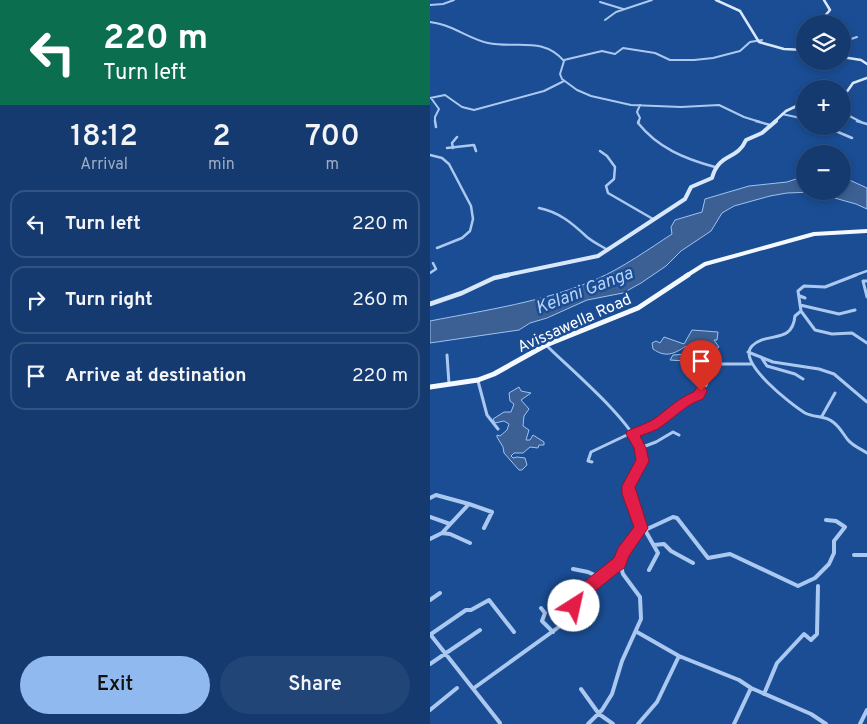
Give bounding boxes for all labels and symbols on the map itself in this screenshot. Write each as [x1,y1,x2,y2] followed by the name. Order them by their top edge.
[533,262,637,321] water label: Kelani Ganga
[515,290,635,358] street label: Avissawella Road
[680,340,722,391] pin
[547,579,599,631] position arrow

